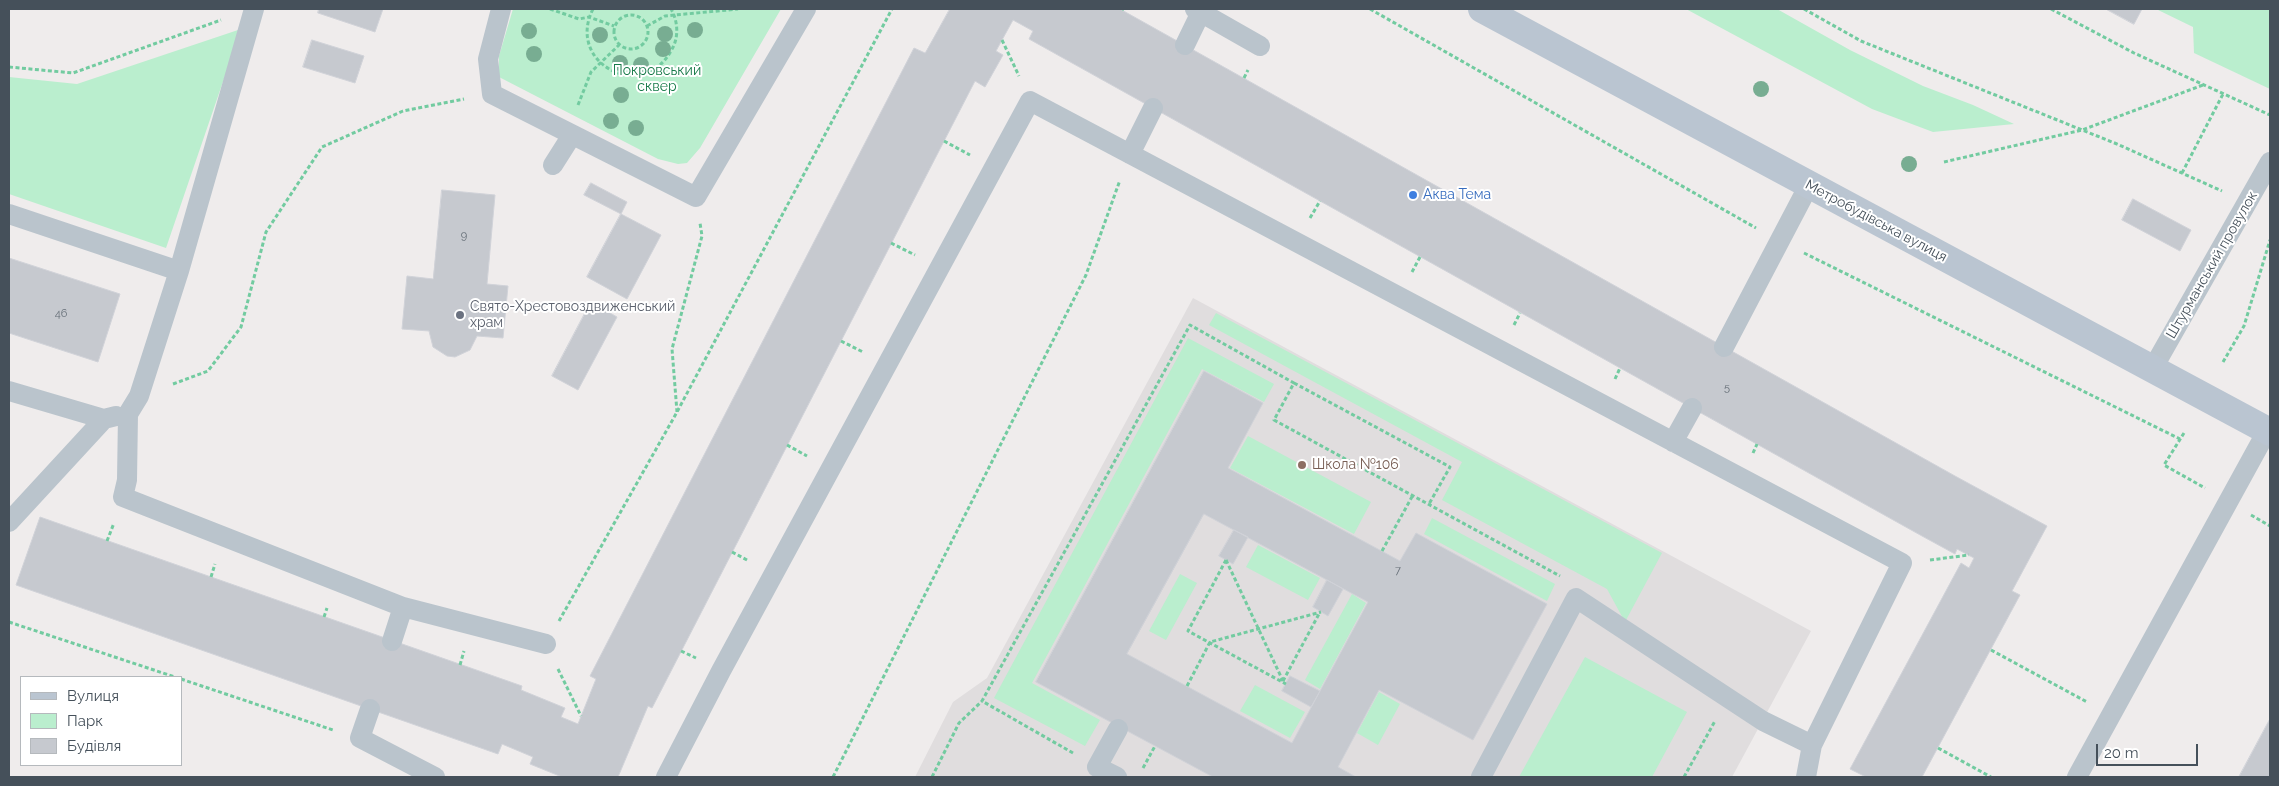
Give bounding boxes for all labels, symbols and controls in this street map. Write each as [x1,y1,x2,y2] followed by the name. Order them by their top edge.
[613,63,701,95] park label: Покровський сквер
[1802,176,1950,266] street label: Метробудівська вулиця
[1423,187,1491,203] place label: Аква Тема
[2163,188,2261,342] street label: Штурманський провулок
[1407,189,1419,201] marker: Аква Тема
[461,229,467,243] house number: 9
[470,299,675,332] place label: Свято-Хрестовоздвиженський храм
[55,307,67,321] house number: 46
[454,309,466,321] marker: Свято-Хрестовоздвиженський храм
[1724,381,1730,395] house number: 5
[1312,457,1399,473] place label: Школа №106
[1296,459,1308,471] marker: Школа №106
[1395,564,1401,578] house number: 7
[20,676,182,766] legend
[67,687,119,705] text: Вулиця
[67,712,103,730] text: Парк
[2099,734,2202,766] scale bar
[67,737,121,755] text: Будівля
[2104,744,2139,762] text: 20 m

